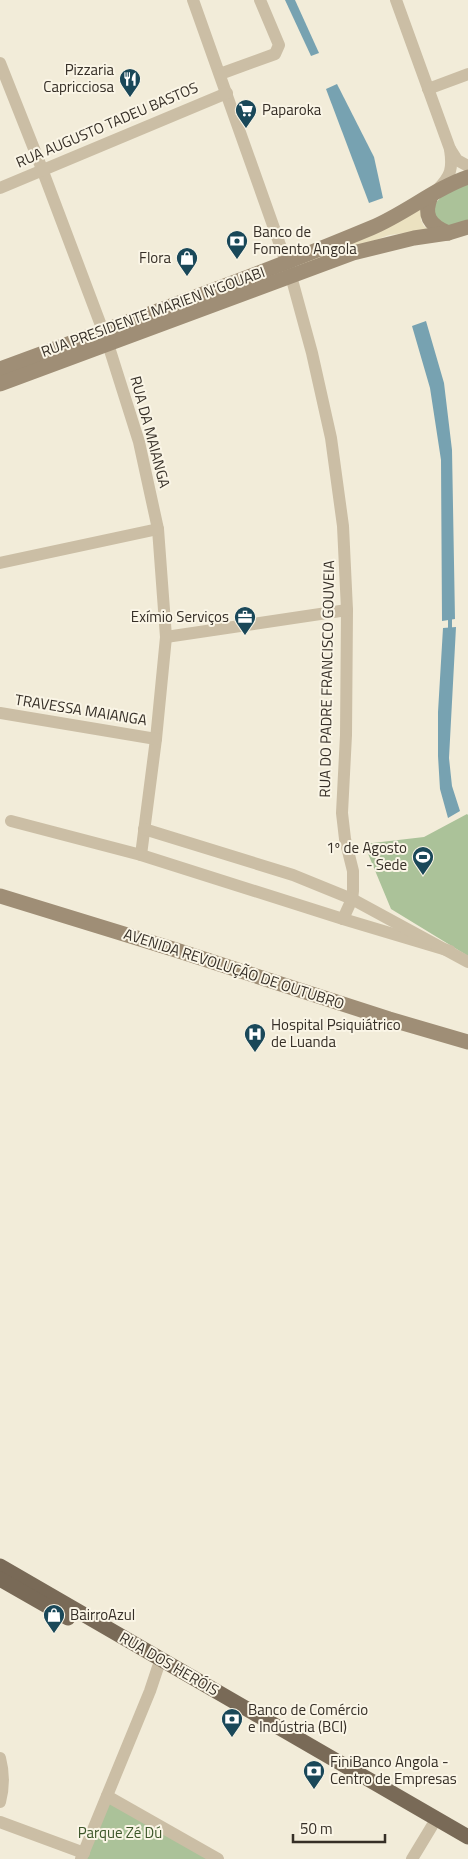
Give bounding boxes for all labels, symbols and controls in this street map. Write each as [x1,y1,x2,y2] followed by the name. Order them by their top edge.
[43,58,114,98] place label: Pizzaria Capricciosa
[118,67,142,98] restaurant icon: Pizzaria Capricciosa
[12,76,202,173] street label: RUA AUGUSTO TADEU BASTOS
[234,98,258,129] supermarket icon: Paparoka
[262,98,322,121] place label: Paparoka
[253,220,357,260] place label: Banco de Fomento Angola
[225,229,249,260] bank icon: Banco de Fomento Angola
[139,246,171,269] place label: Flora
[175,246,199,277] shop icon: Flora
[38,260,268,363] street label: RUA PRESIDENTE MARIEN N'GOUABI
[124,373,177,491] street label: RUA DA MAIANGA
[313,560,340,798] street label: RUA DO PADRE FRANCISCO GOUVEIA
[131,605,229,628] place label: Exímio Serviços
[233,605,257,636] office icon: Exímio Serviços
[13,688,149,731] street label: TRAVESSA MAIANGA
[326,836,407,876] place label: 1º de Agosto - Sede
[411,845,435,876] sports icon: 1º de Agosto - Sede
[121,922,347,1015] street label: AVENIDA REVOLUÇÃO DE OUTUBRO
[271,1013,401,1053] place label: Hospital Psiquiátrico de Luanda
[243,1022,267,1053] hospital icon: Hospital Psiquiátrico de Luanda
[42,1603,66,1634] shop icon: BairroAzul
[70,1603,135,1626] place label: BairroAzul
[115,1626,223,1701] street label: RUA DOS HERÓIS
[248,1698,368,1738] place label: Banco de Comércio e Indústria (BCI)
[220,1707,244,1738] bank icon: Banco de Comércio e Indústria (BCI)
[330,1750,457,1790] place label: FiniBanco Angola - Centro de Empresas
[302,1759,326,1790] bank icon: FiniBanco Angola - Centro de Empresas
[293,1812,386,1844] scale bar
[300,1817,333,1840] text: 50 m
[78,1821,162,1844] park label: Parque Zé Dú

